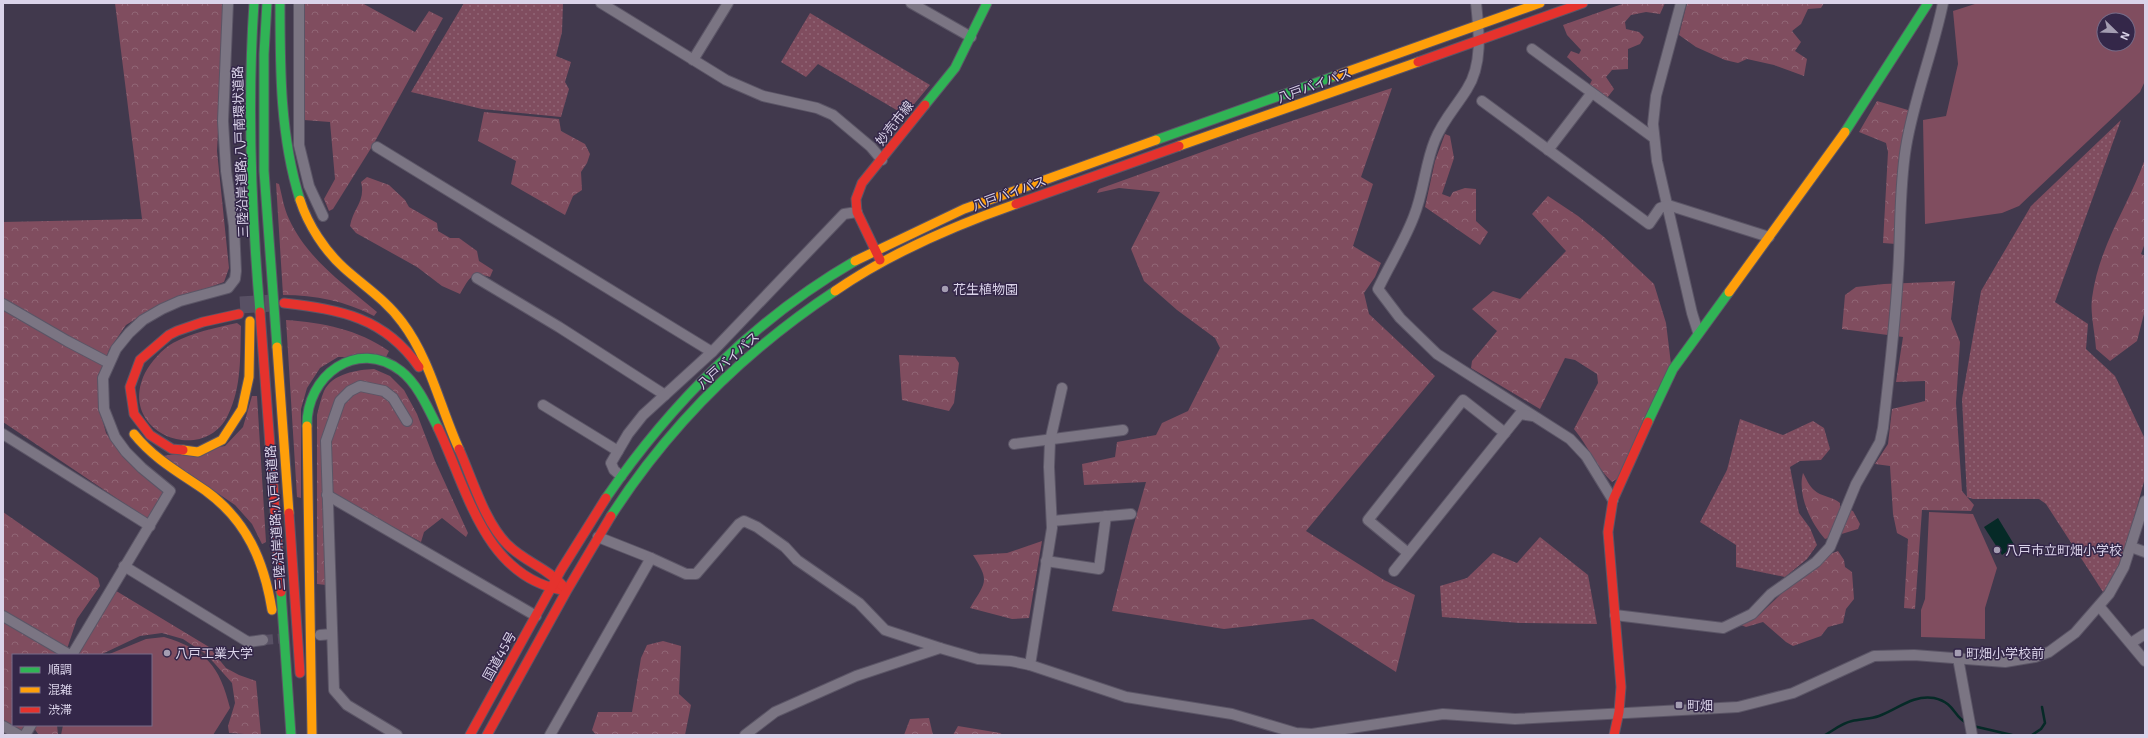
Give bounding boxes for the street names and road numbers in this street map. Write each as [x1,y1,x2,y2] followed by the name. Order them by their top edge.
[1275,64,1353,106] street label: 八戸バイパス
[229,66,251,238] street label: 三陸沿岸道路;八戸南環状道路
[872,98,916,148] street label: 妙売市線
[970,172,1048,214] street label: 八戸バイパス
[694,328,762,392] street label: 八戸バイパス
[262,445,288,591] street label: 三陸沿岸道路;八戸南道路
[479,629,519,683] street label: 国道45号

